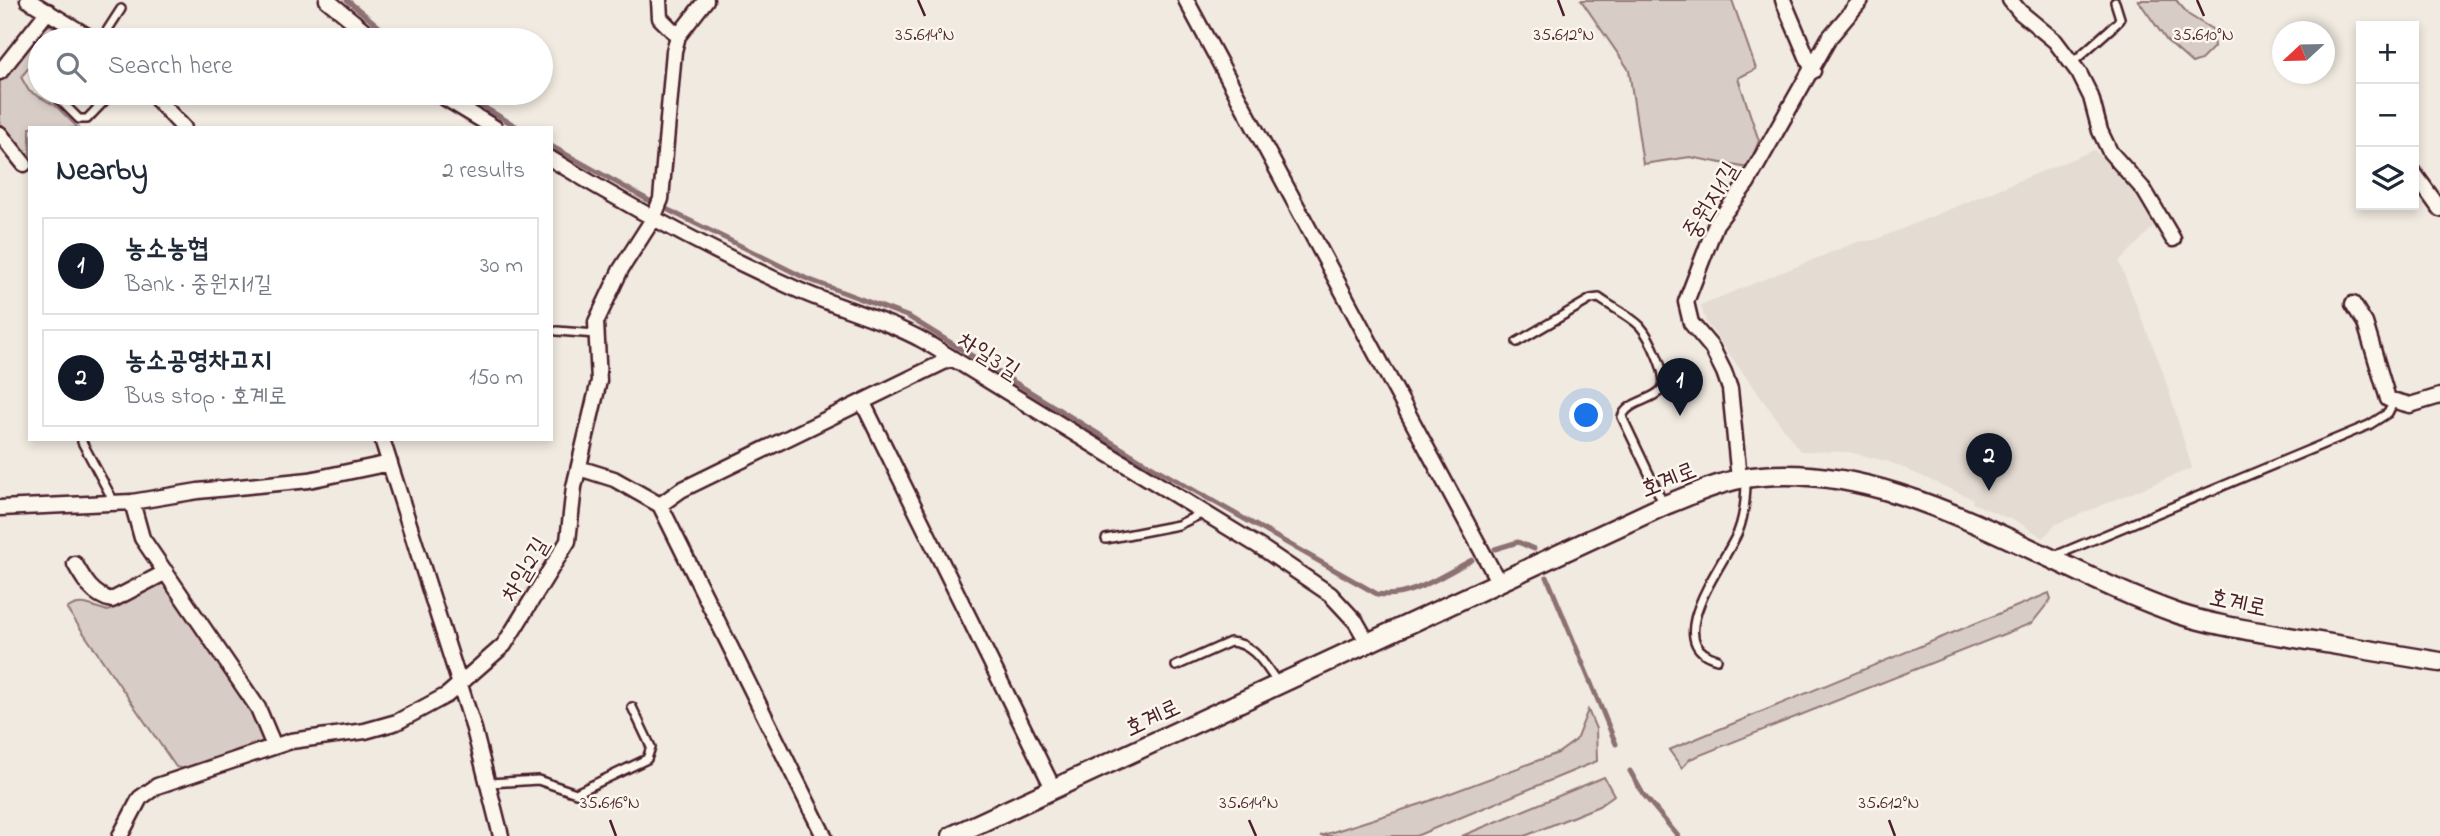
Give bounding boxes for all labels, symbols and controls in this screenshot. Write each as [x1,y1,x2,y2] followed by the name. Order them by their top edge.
[2272,21,2335,84] north arrow
[2356,21,2419,210] map controls
[2356,21,2419,84] button: +
[895,23,955,49] text: 35.614°N
[1534,23,1594,49] text: 35.612°N
[2174,23,2234,49] text: 35.610°N
[28,28,553,105] search box
[52,48,90,86] icon: search
[108,48,233,86] text: Search here
[2356,84,2419,147] button: −
[2356,147,2419,210] button: layers
[56,150,148,194] text: Nearby
[442,155,525,188] text: 2 results
[1675,156,1749,247] street label: 중원지1길
[125,231,209,269] text: 농소농협
[77,250,85,283] text: 1
[480,250,523,283] text: 30 m
[125,269,272,302] text: Bank · 중원지1길
[950,324,1026,390] street label: 차일3길
[125,343,271,381] text: 농소공영차고지
[1657,358,1703,416] pin: 1
[75,362,87,395] text: 2
[469,362,523,395] text: 150 m
[125,381,287,414] text: Bus stop · 호계로
[1569,398,1603,432] your location
[1966,433,2012,491] pin: 2
[1636,454,1702,508] street label: 호계로
[493,531,559,609] street label: 차일2길
[2206,581,2269,628] street label: 호계로
[1119,691,1187,747] street label: 호계로
[580,791,640,817] text: 35.616°N
[1219,791,1279,817] text: 35.614°N
[1859,791,1919,817] text: 35.612°N

